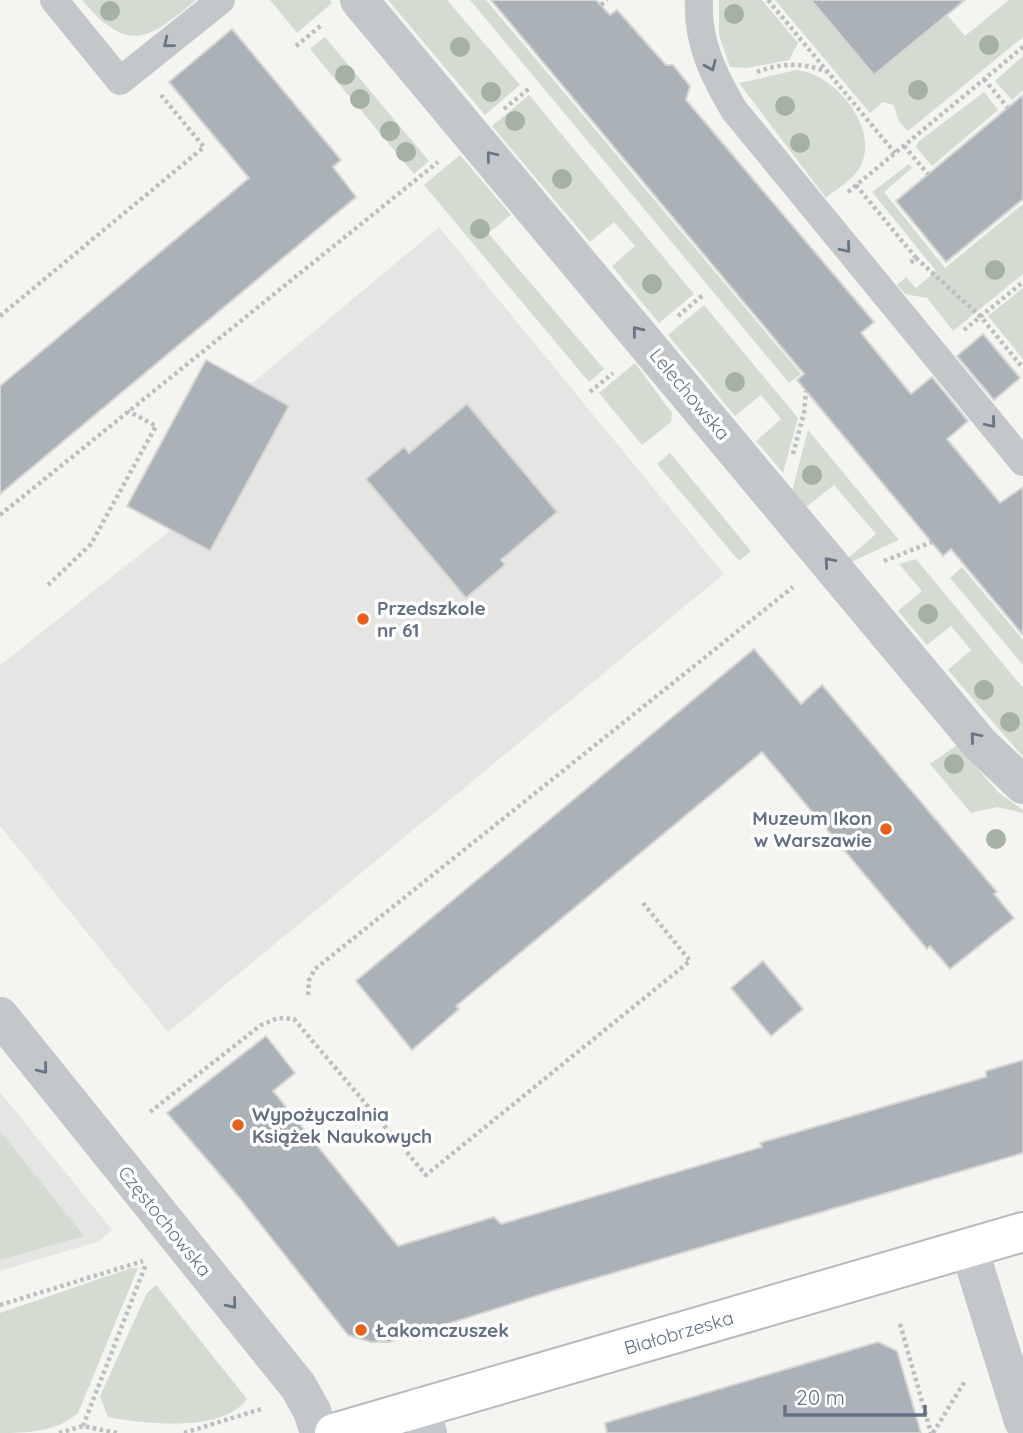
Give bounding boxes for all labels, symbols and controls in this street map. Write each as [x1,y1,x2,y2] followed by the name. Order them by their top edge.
[163,34,175,47] one-way arrow
[703,59,717,71] one-way arrow
[487,152,499,165] one-way arrow
[838,240,850,253] one-way arrow
[632,326,645,338] one-way arrow
[645,343,735,445] street label: Lelechowska
[983,415,995,428] one-way arrow
[825,557,837,570] one-way arrow
[377,596,486,642] place label: Przedszkole nr 61
[355,611,371,627] marker: Przedszkole nr 61
[971,732,983,745] one-way arrow
[752,806,872,852] place label: Muzeum Ikon w Warszawie
[878,821,894,837] marker: Muzeum Ikon w Warszawie
[35,1061,47,1074] one-way arrow
[252,1102,432,1148] place label: Wypożyczalnia Książek Naukowych
[230,1117,246,1133] marker: Wypożyczalnia Książek Naukowych
[113,1161,217,1281] street label: Częstochowska
[223,1296,236,1308] one-way arrow
[621,1305,736,1360] street label: Białobrzeska
[375,1318,509,1342] place label: Łakomczuszek
[353,1322,369,1338] marker: Łakomczuszek
[785,1374,925,1418] scale bar
[796,1384,845,1410] text: 20 m

